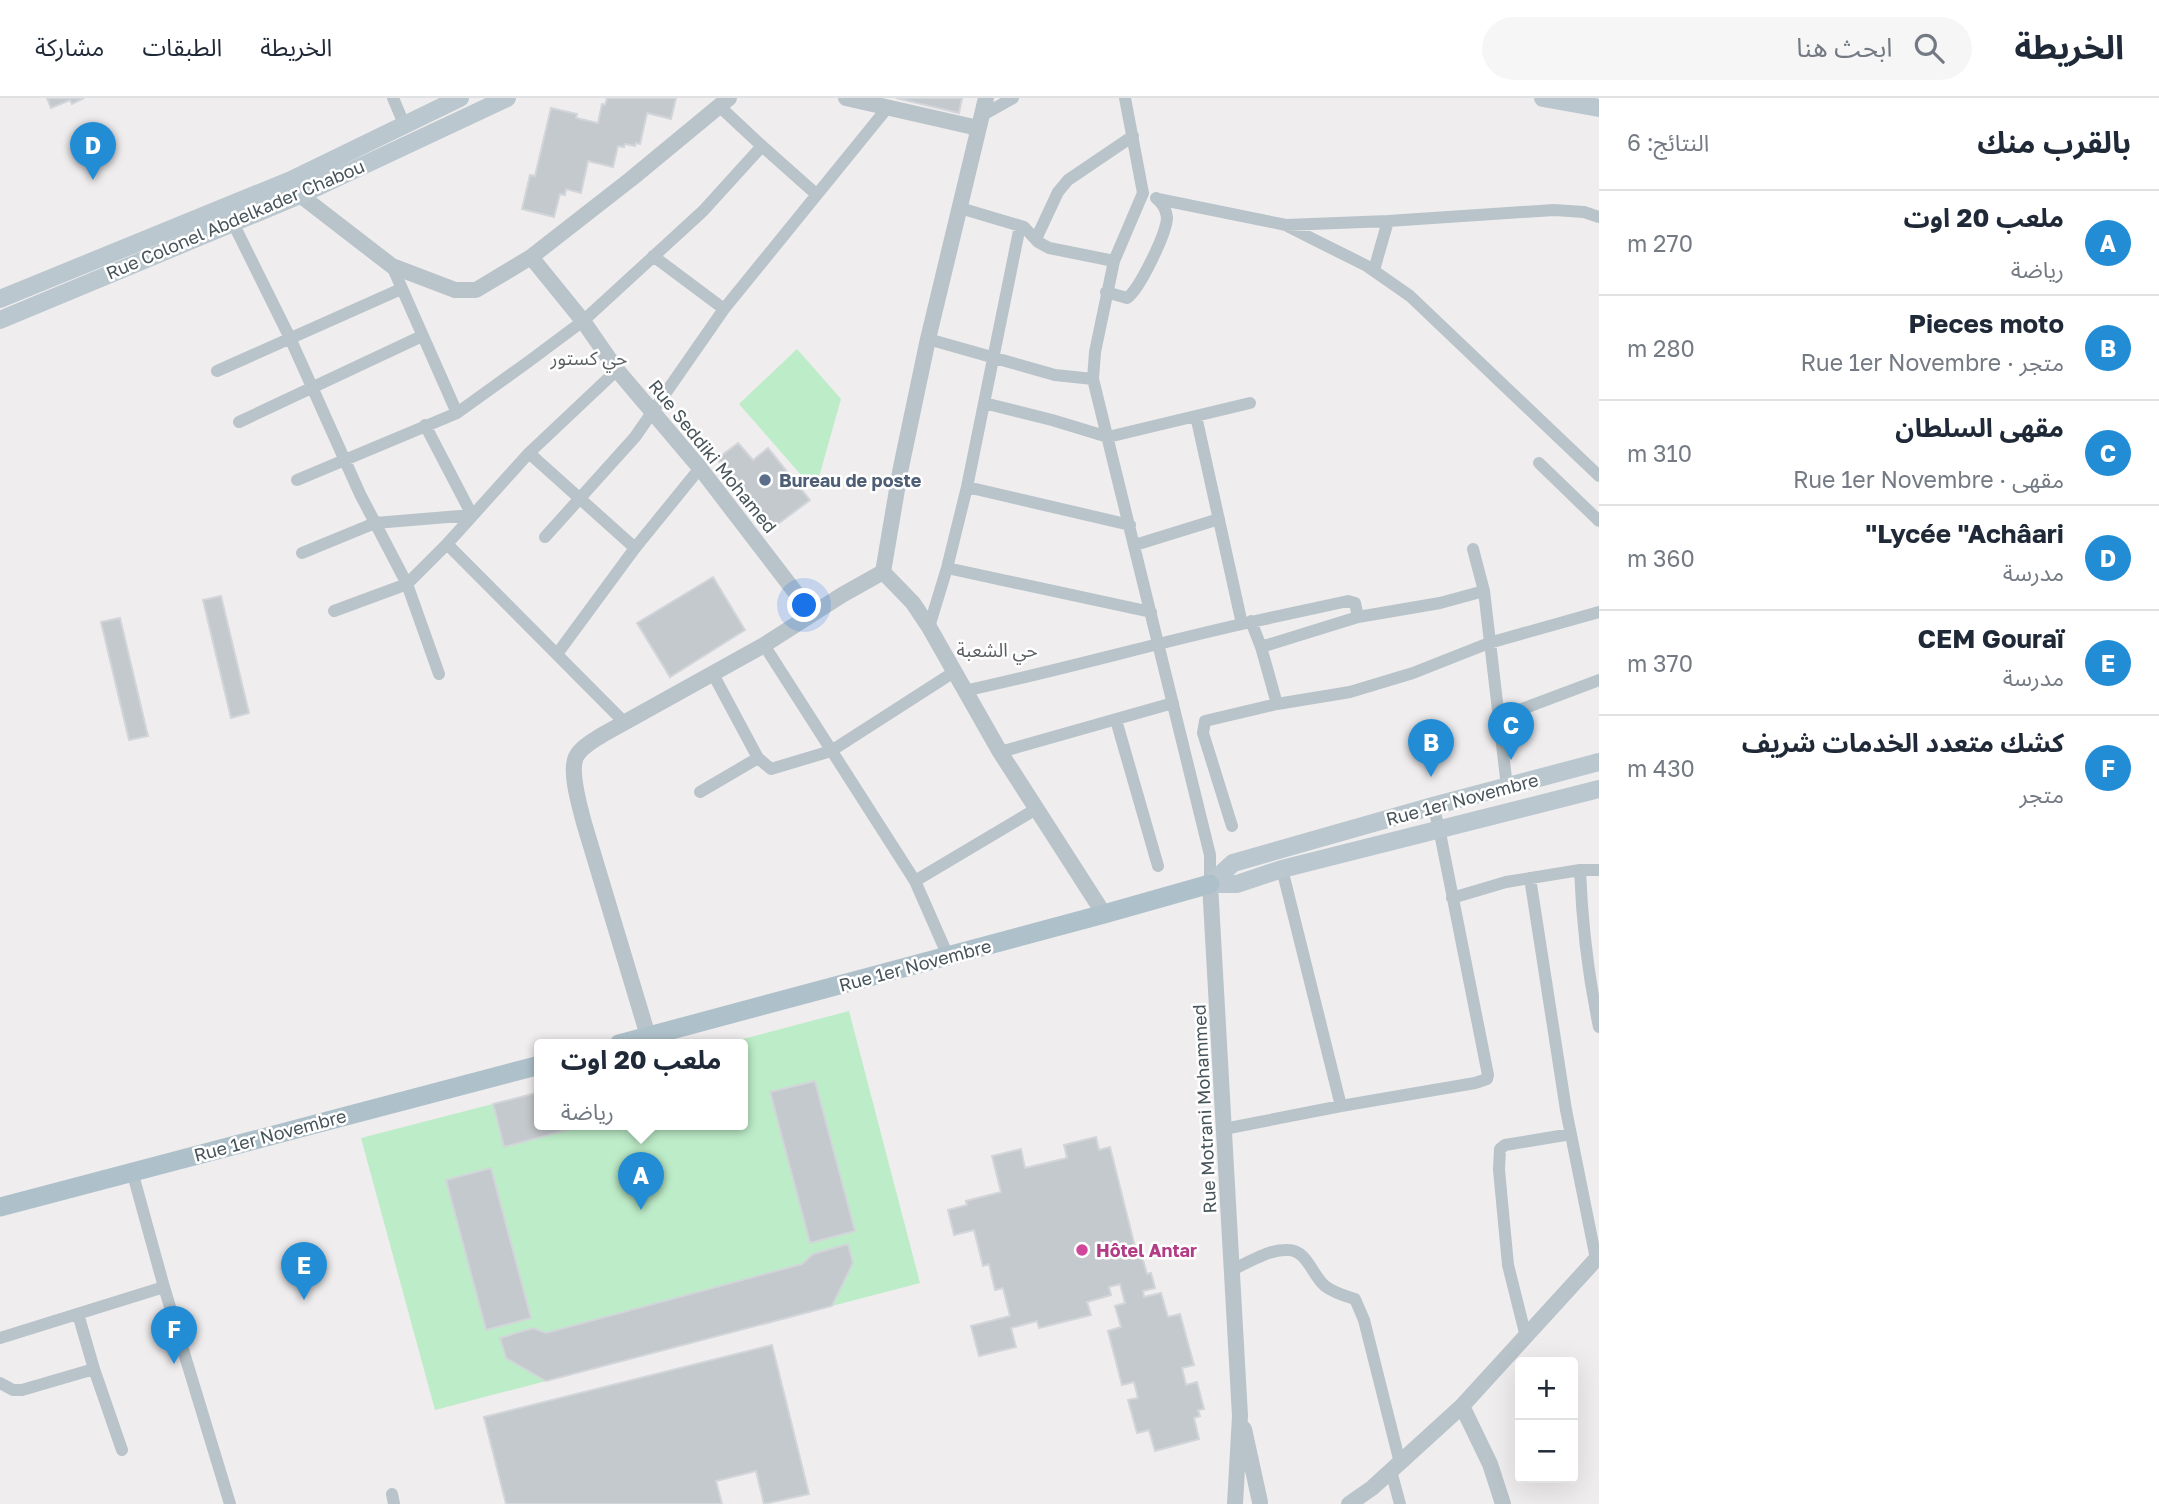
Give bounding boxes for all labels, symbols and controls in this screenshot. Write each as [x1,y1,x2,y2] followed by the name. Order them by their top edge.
[1482,17,1972,80] search box
[2014,27,2124,66] text: الخريطة
[1910,29,1948,67] icon: search
[35,32,104,61] text: مشاركة
[142,32,222,61] text: الطبقات
[260,32,332,61] text: الخريطة
[1796,32,1892,63] text: ابحث هنا
[70,122,116,180] pin: D
[1977,124,2131,160] text: بالقرب منك
[1627,128,1709,156] text: النتائج: 6
[102,154,368,284] street label: Rue Colonel Abdelkader Chabou
[1903,202,2064,233] text: ملعب 20 اوت
[1627,229,1693,257] text: 270 m
[2100,229,2116,257] text: A
[2011,255,2064,283] text: رياضة
[1909,308,2064,339] text: Pieces moto
[1627,334,1695,362] text: 280 m
[2100,334,2116,362] text: B
[550,346,627,373] district label: حي كستور
[1801,348,2064,376] text: متجر · Rue 1er Novembre
[644,375,782,537] street label: Rue Seddiki Mohamed
[1895,412,2064,443] text: مقهى السلطان
[1627,439,1692,467] text: 310 m
[2100,439,2116,467] text: C
[1793,465,2064,493] text: مقهى · Rue 1er Novembre
[779,469,922,491] place label: Bureau de poste
[757,472,773,488] marker: Bureau de poste
[1865,518,2064,549] text: Lycée "Achâari"
[1627,544,1695,572] text: 360 m
[2100,544,2116,572] text: D
[2003,558,2064,586] text: مدرسة
[787,588,821,622] your location
[1918,623,2064,654] text: CEM Gouraï
[956,638,1038,665] district label: حي الشعبة
[1627,649,1693,677] text: 370 m
[2101,649,2115,677] text: E
[2003,663,2064,691] text: مدرسة
[1488,702,1534,760] pin: C
[1408,719,1454,777] pin: B
[1742,727,2064,758] text: كشك متعدد الخدمات شريف
[1627,754,1695,782] text: 430 m
[2101,754,2115,782] text: F
[1383,768,1541,830] street label: Rue 1er Novembre
[2020,780,2064,808] text: متجر
[836,934,994,996] street label: Rue 1er Novembre
[1188,1004,1220,1214] street label: Rue Motrani Mohammed
[534,1039,748,1130] popup
[561,1044,721,1075] text: ملعب 20 اوت
[561,1097,614,1125] text: رياضة
[191,1104,349,1166] street label: Rue 1er Novembre
[618,1152,664,1210] pin: A
[1096,1239,1197,1261] place label: Hôtel Antar
[281,1242,327,1300] pin: E
[1074,1242,1090,1258] marker: Hôtel Antar
[151,1306,197,1364] pin: F
[1515,1357,1578,1483] map controls
[1515,1357,1578,1420] button: +
[1515,1420,1578,1483] button: −

